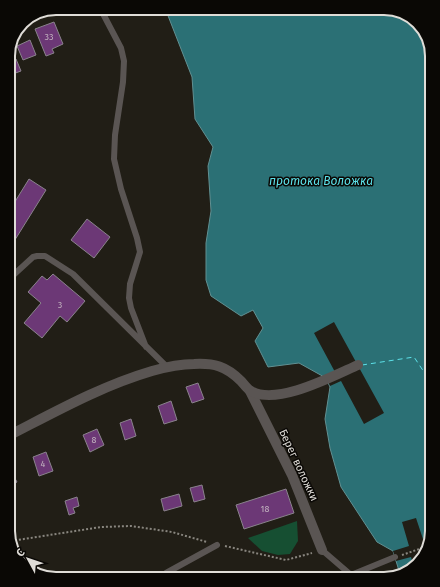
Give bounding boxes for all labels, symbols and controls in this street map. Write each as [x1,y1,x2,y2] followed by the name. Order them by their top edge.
[45,32,53,42] house number: 33
[269,174,373,188] water label: протока Воложка
[58,300,62,310] house number: 3
[276,427,321,503] street label: Берег воложки
[92,435,97,445] house number: 8
[41,459,46,469] house number: 4
[261,504,269,514] house number: 18
[8,539,48,579] north arrow
[14,546,28,559] text: С

